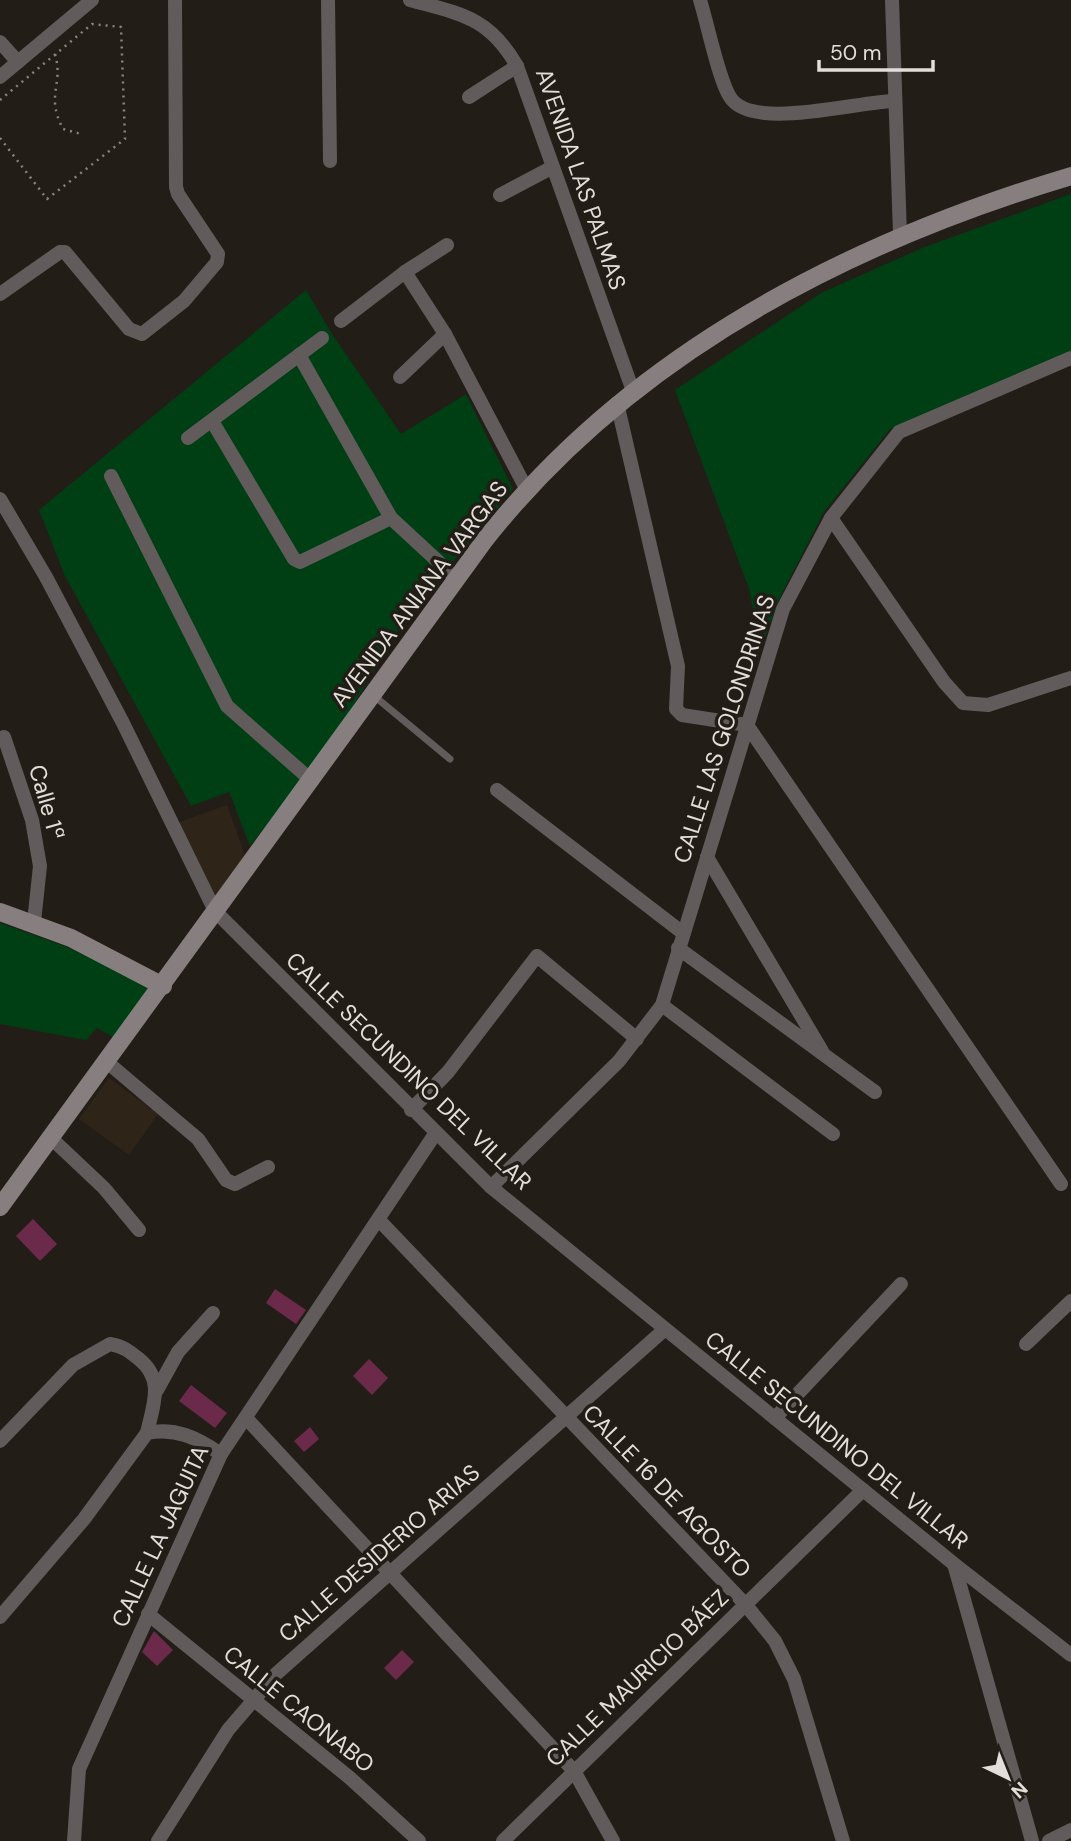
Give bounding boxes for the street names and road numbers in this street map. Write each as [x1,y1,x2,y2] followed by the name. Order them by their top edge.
[529,64,633,294] street label: AVENIDA LAS PALMAS
[324,475,514,713] street label: AVENIDA ANIANA VARGAS
[666,591,782,867] street label: CALLE LAS GOLONDRINAS
[22,761,72,843] street label: Calle 1ª
[280,945,538,1197] street label: CALLE SECUNDINO DEL VILLAR
[699,1324,975,1556] street label: CALLE SECUNDINO DEL VILLAR
[576,1398,758,1584] street label: CALLE 16 DE AGOSTO
[105,1440,215,1632] street label: CALLE LA JAGUITA
[272,1457,486,1649] street label: CALLE DESIDERIO ARIAS
[539,1583,735,1773] street label: CALLE MAURICIO BÁEZ
[217,1639,381,1779] street label: CALLE CAONABO

